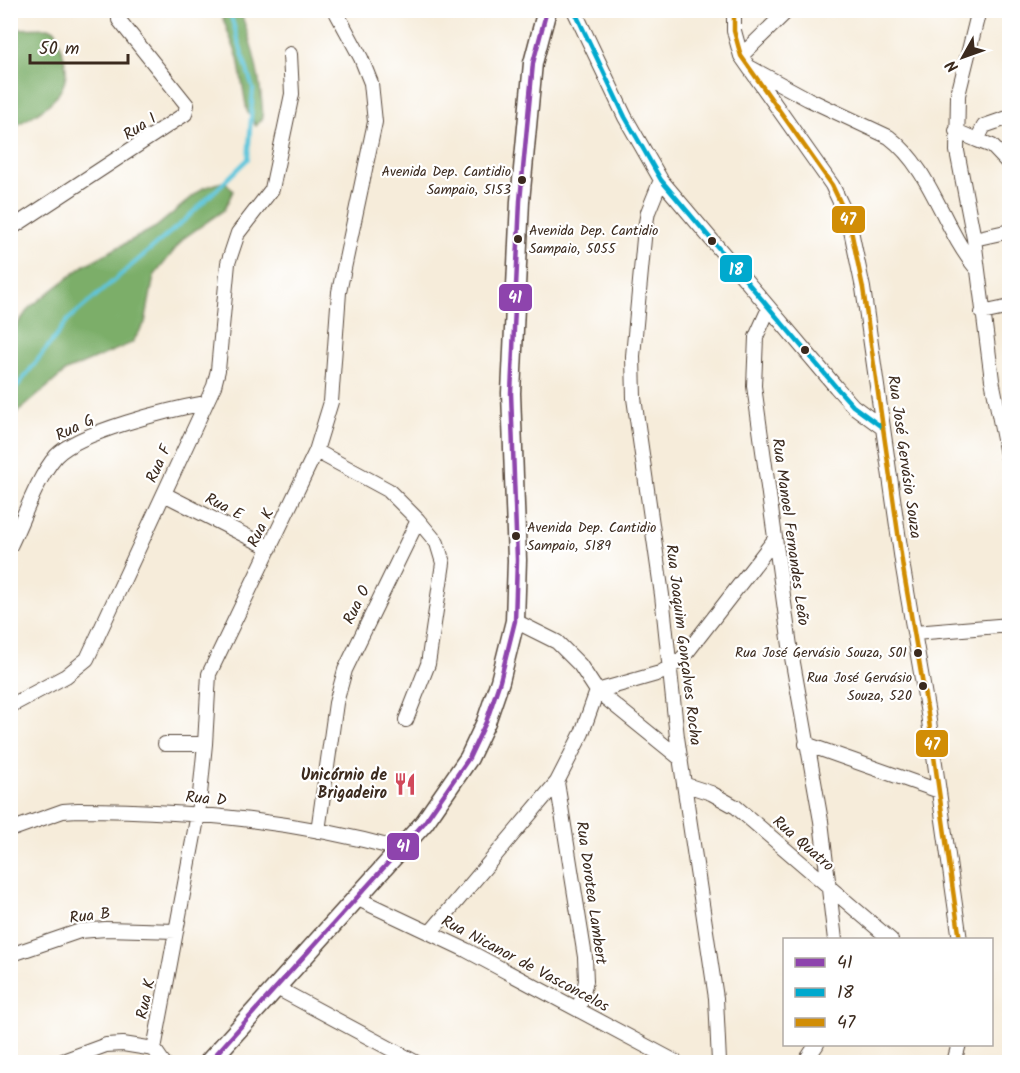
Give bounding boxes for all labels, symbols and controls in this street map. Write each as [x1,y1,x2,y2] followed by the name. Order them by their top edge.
[30,27,128,65] scale bar
[933,27,993,87] north arrow
[39,35,79,64] text: 50 m
[940,54,965,78] text: N
[118,107,162,147] street label: Rua I
[382,161,511,201] place label: Avenida Dep. Cantidio Sampaio, 5153
[516,174,528,186] marker: Avenida Dep. Cantidio Sampaio, 5153
[831,205,866,234] line badge: 47
[840,208,857,233] text: 47
[529,220,658,260] place label: Avenida Dep. Cantidio Sampaio, 5055
[512,233,524,245] marker: Avenida Dep. Cantidio Sampaio, 5055
[706,235,718,247] unlabelled marker
[719,254,753,283] line badge: 18
[729,258,744,283] text: 18
[498,283,533,312] line badge: 41
[508,286,522,311] text: 41
[799,344,811,356] unlabelled marker
[880,374,928,540] street label: Rua José Gervásio Souza
[51,408,99,448] street label: Rua G
[764,437,816,627] street label: Rua Manoel Fernandes Leão
[140,439,179,487] street label: Rua F
[200,487,248,528] street label: Rua E
[241,504,281,552] street label: Rua K
[527,517,656,557] place label: Avenida Dep. Cantidio Sampaio, 5189
[510,530,522,542] marker: Avenida Dep. Cantidio Sampaio, 5189
[658,543,708,747] street label: Rua Joaquim Gonçalves Rocha
[337,581,377,629] street label: Rua O
[735,642,907,664] place label: Rua José Gervásio Souza, 501
[912,647,924,659] marker: Rua José Gervásio Souza, 501
[807,667,912,707] place label: Rua José Gervásio Souza, 520
[917,680,929,692] marker: Rua José Gervásio Souza, 520
[915,729,949,758] line badge: 47
[924,733,941,758] text: 47
[301,763,387,806] place label: Unicórnio de Brigadeiro
[392,771,418,797] restaurant icon: Unicórnio de Brigadeiro
[184,785,228,813] street label: Rua D
[766,810,840,878] street label: Rua Quatro
[569,820,614,967] street label: Rua Dorotea Lambert
[386,832,420,861] line badge: 41
[396,835,410,860] text: 41
[68,901,112,931] street label: Rua B
[436,909,614,1019] street label: Rua Nicanor de Vasconcelos
[783,938,993,1046] legend
[837,949,853,978] text: 41
[130,976,163,1021] street label: Rua K
[837,979,854,1008] text: 18
[837,1009,856,1038] text: 47

